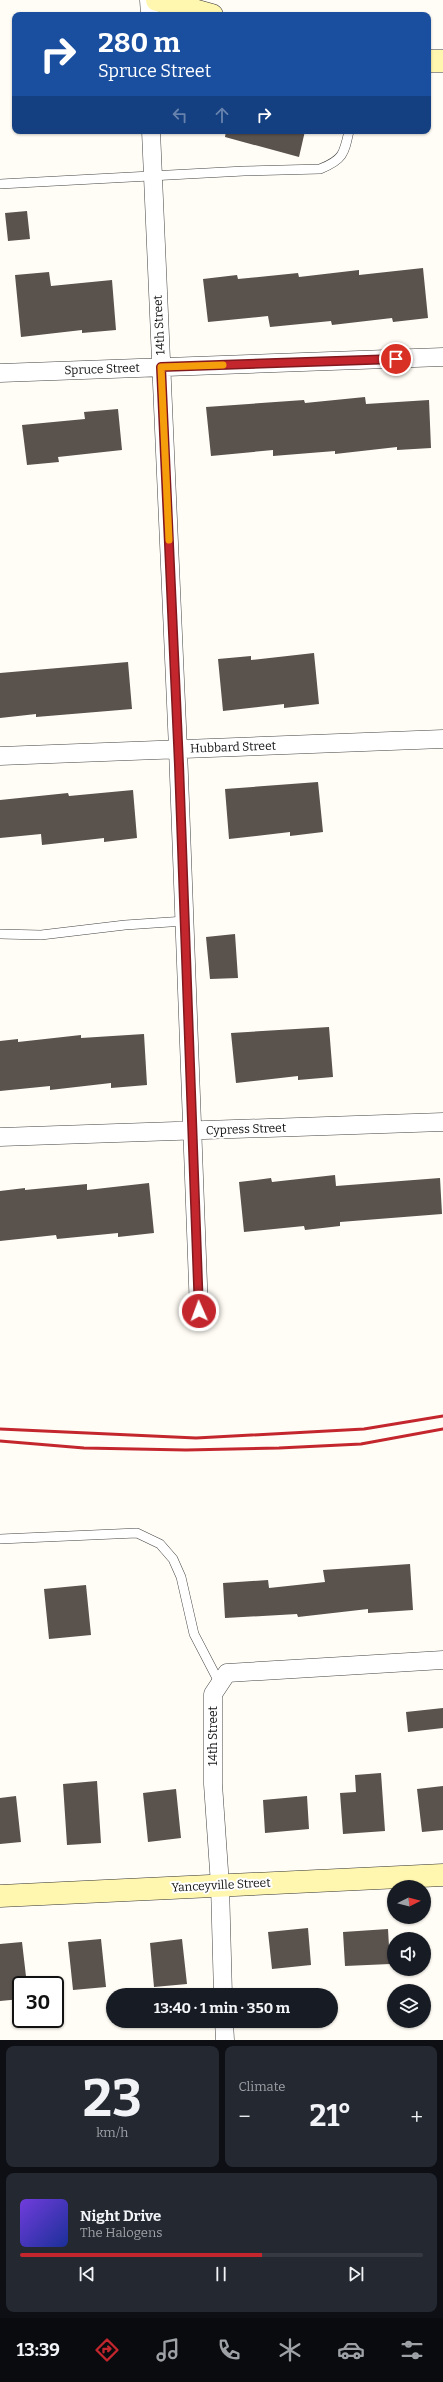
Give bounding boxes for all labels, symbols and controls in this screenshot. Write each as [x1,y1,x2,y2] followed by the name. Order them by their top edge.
[98,26,180,59] text: 280 m
[32,28,84,80] icon: right
[98,60,211,82] text: Spruce Street
[169,104,191,126] icon: left
[211,104,233,126] icon: ahead
[253,104,275,126] icon: right
[150,294,168,355] street label: 14th Street
[379,342,413,376] pin
[385,348,407,370] icon: arrive
[64,361,141,377] street label: Spruce Street
[190,738,277,755] street label: Hubbard Street
[206,1121,287,1137] street label: Cypress Street
[178,1290,220,1332] position arrow
[206,1705,220,1766] street label: 14th Street
[171,1875,272,1895] street label: Yanceyville Street
[387,1880,431,1924] north arrow
[387,1880,431,2028] map controls
[387,1932,431,1976] button: sound
[12,1976,64,2028] speed limit sign: 30
[387,1984,431,2028] button: layers
[154,1999,290,2017] text: 13:40 · 1 min · 350 m
[83,2067,142,2130] text: 23
[239,2079,285,2094] text: Climate
[310,2098,351,2134] text: 21°
[239,2103,251,2130] text: −
[410,2103,423,2130] text: +
[96,2125,128,2140] text: km/h
[80,2207,161,2225] text: Night Drive
[80,2225,162,2240] text: The Halogens
[76,2263,98,2285] icon: previous
[210,2263,232,2285] icon: pause
[345,2263,367,2285] icon: next
[93,2336,121,2364] icon: directions
[154,2336,182,2364] icon: music
[215,2336,243,2364] icon: phone
[276,2336,304,2364] icon: climate
[337,2336,365,2364] icon: car
[398,2336,426,2364] icon: filters
[17,2339,60,2361] text: 13:39

